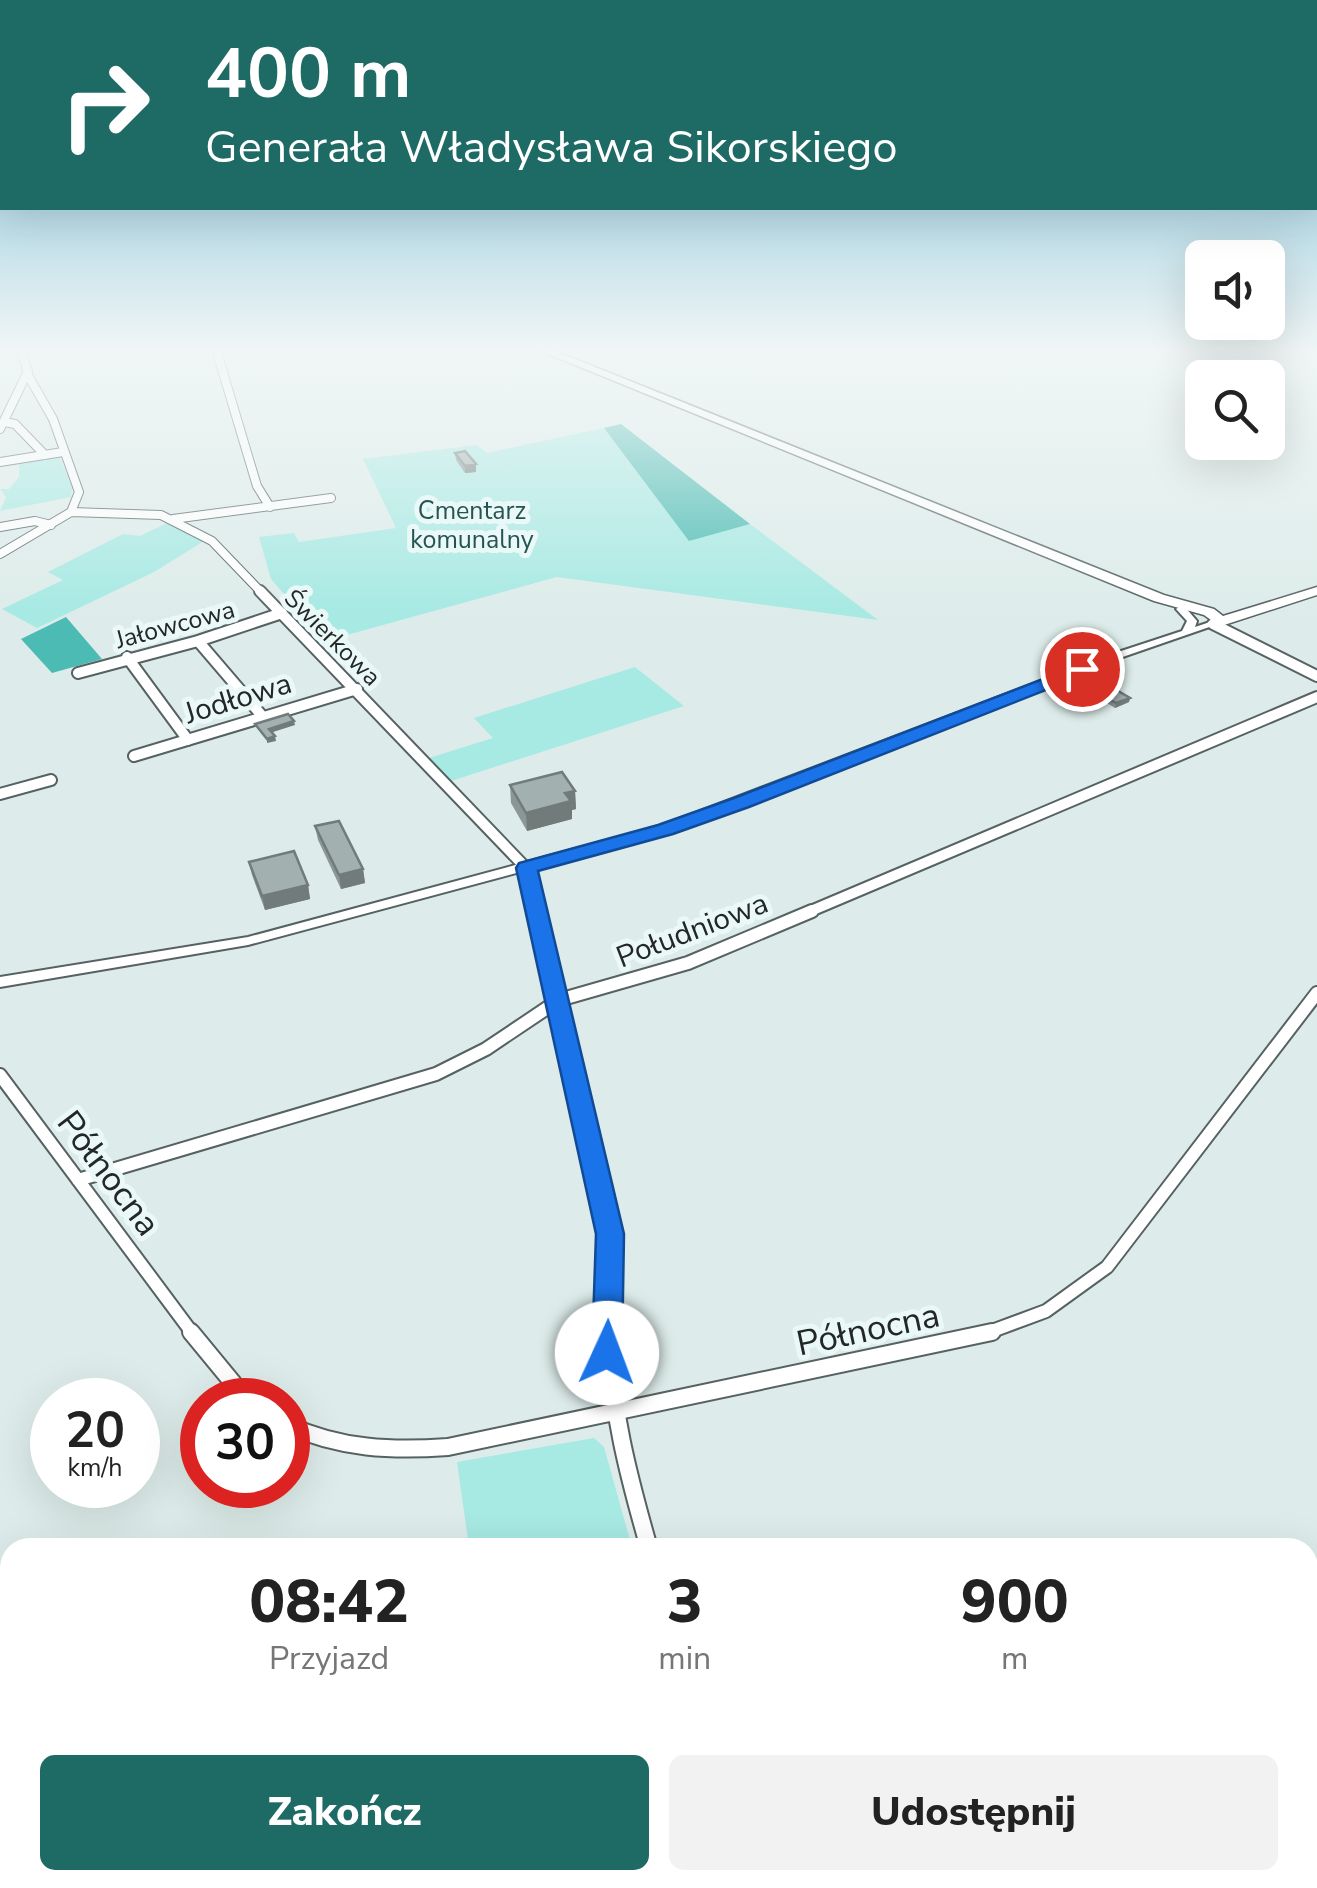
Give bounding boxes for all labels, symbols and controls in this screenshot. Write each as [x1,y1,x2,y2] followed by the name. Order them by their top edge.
[205,26,411,122] text: 400 m
[40,40,170,170] icon: right
[205,117,897,178] text: Generała Władysława Sikorskiego
[1185,240,1285,460] map controls
[1185,240,1285,340] button: sound
[1185,360,1285,460] button: search
[410,494,534,557] park label: Cmentarz komunalny
[276,582,388,694] street label: Świerkowa
[111,593,239,657] street label: Jałowcowa
[1040,627,1125,712] pin
[1055,642,1110,697] icon: arrive
[179,663,297,734] street label: Jodłowa
[610,883,774,978] street label: Południowa
[46,1101,171,1245] street label: Północna
[792,1291,944,1368] street label: Północna
[555,1301,659,1405] position arrow
[180,1378,310,1508] speed limit sign: 30
[65,1396,125,1465] text: 20
[67,1451,123,1485] text: km/h
[249,1561,409,1643] text: 08:42
[667,1561,703,1643] text: 3
[961,1561,1069,1643] text: 900
[269,1637,389,1680] text: Przyjazd
[658,1637,711,1680] text: min
[1001,1637,1028,1680] text: m
[40,1755,649,1870] button: Zakończ
[669,1755,1278,1870] button: Udostępnij

